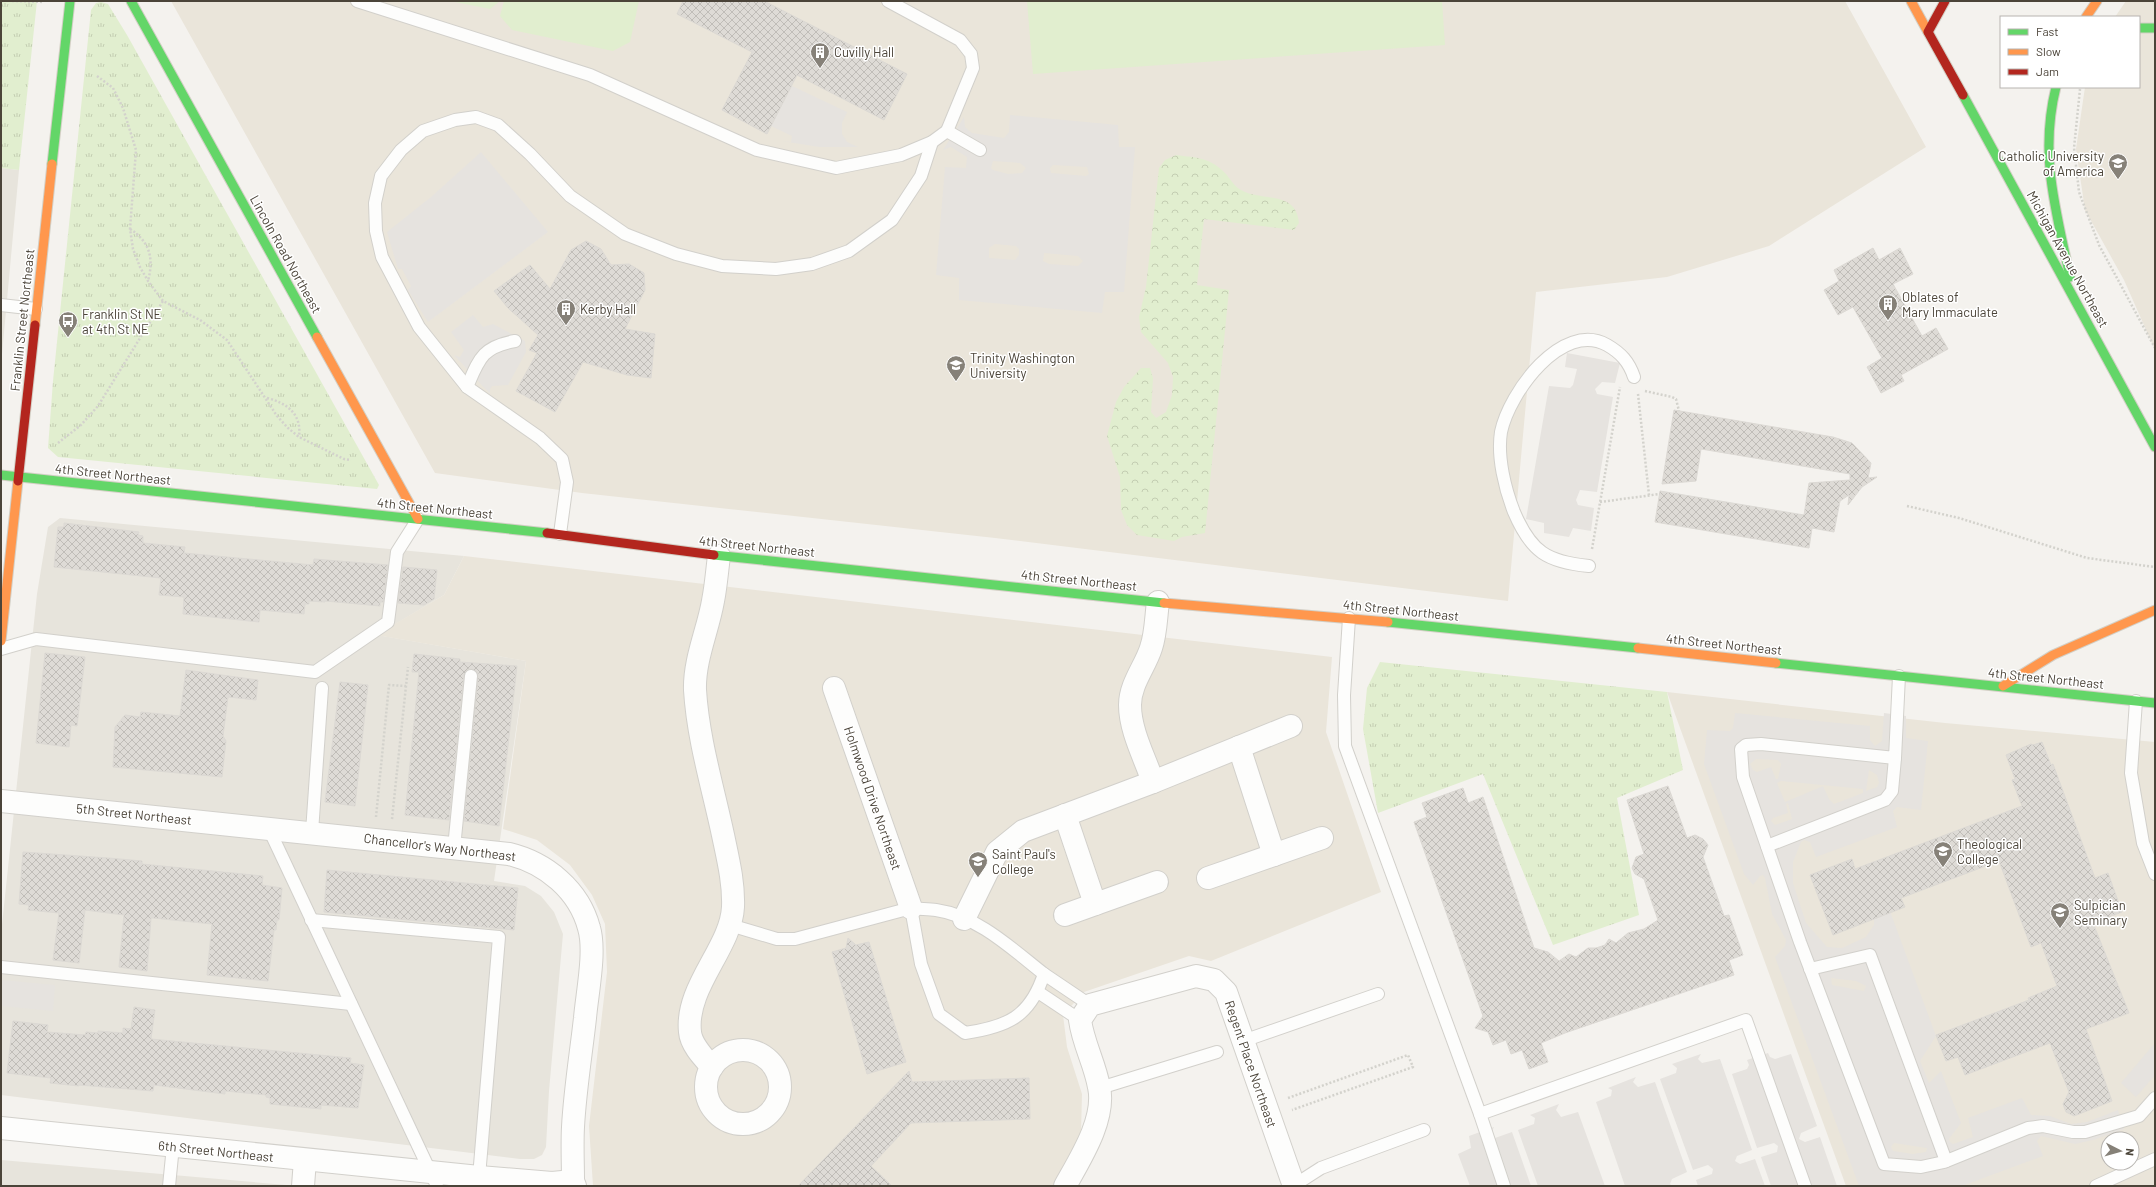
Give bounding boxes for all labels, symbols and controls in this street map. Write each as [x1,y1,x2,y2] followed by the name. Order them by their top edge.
[2000,16,2140,88] legend
[2036,24,2059,38] text: Fast
[809,41,831,69] building icon: Cuvilly Hall
[834,44,894,60] place label: Cuvilly Hall
[2036,44,2061,58] text: Slow
[2036,64,2059,78] text: Jam
[1999,148,2104,179] place label: Catholic University of America
[2107,152,2129,180] school or university icon: Catholic University of America
[2024,188,2112,330] street label: Michigan Avenue Northeast
[247,192,325,316] street label: Lincoln Road Northeast
[7,248,37,392] street label: Franklin Street Northeast
[1902,289,1998,320] place label: Oblates of Mary Immaculate
[1877,293,1899,321] building icon: Oblates of Mary Immaculate
[555,298,577,326] building icon: Kerby Hall
[580,301,636,317] place label: Kerby Hall
[82,306,162,337] place label: Franklin St NE at 4th St NE
[57,310,79,338] bus stop icon: Franklin St NE at 4th St NE
[970,350,1075,381] place label: Trinity Washington University
[945,354,967,382] school or university icon: Trinity Washington University
[54,460,172,488] street label: 4th Street Northeast
[376,494,494,522] street label: 4th Street Northeast
[698,532,816,560] street label: 4th Street Northeast
[1020,566,1138,594] street label: 4th Street Northeast
[1342,596,1460,624] street label: 4th Street Northeast
[1665,630,1783,658] street label: 4th Street Northeast
[1987,664,2105,692] street label: 4th Street Northeast
[841,724,905,872] street label: Holmwood Drive Northeast
[75,800,193,828] street label: 5th Street Northeast
[363,830,517,864] street label: Chancellor's Way Northeast
[1957,836,2022,867] place label: Theological College
[1932,840,1954,868] school or university icon: Theological College
[992,846,1056,877] place label: Saint Paul's College
[967,850,989,878] school or university icon: Saint Paul's College
[2074,897,2127,928] place label: Sulpician Seminary
[2049,901,2071,929] school or university icon: Sulpician Seminary
[1222,998,1280,1130] street label: Regent Place Northeast
[2100,1131,2140,1171] north arrow
[157,1137,275,1165] street label: 6th Street Northeast
[2124,1148,2137,1156] text: N

